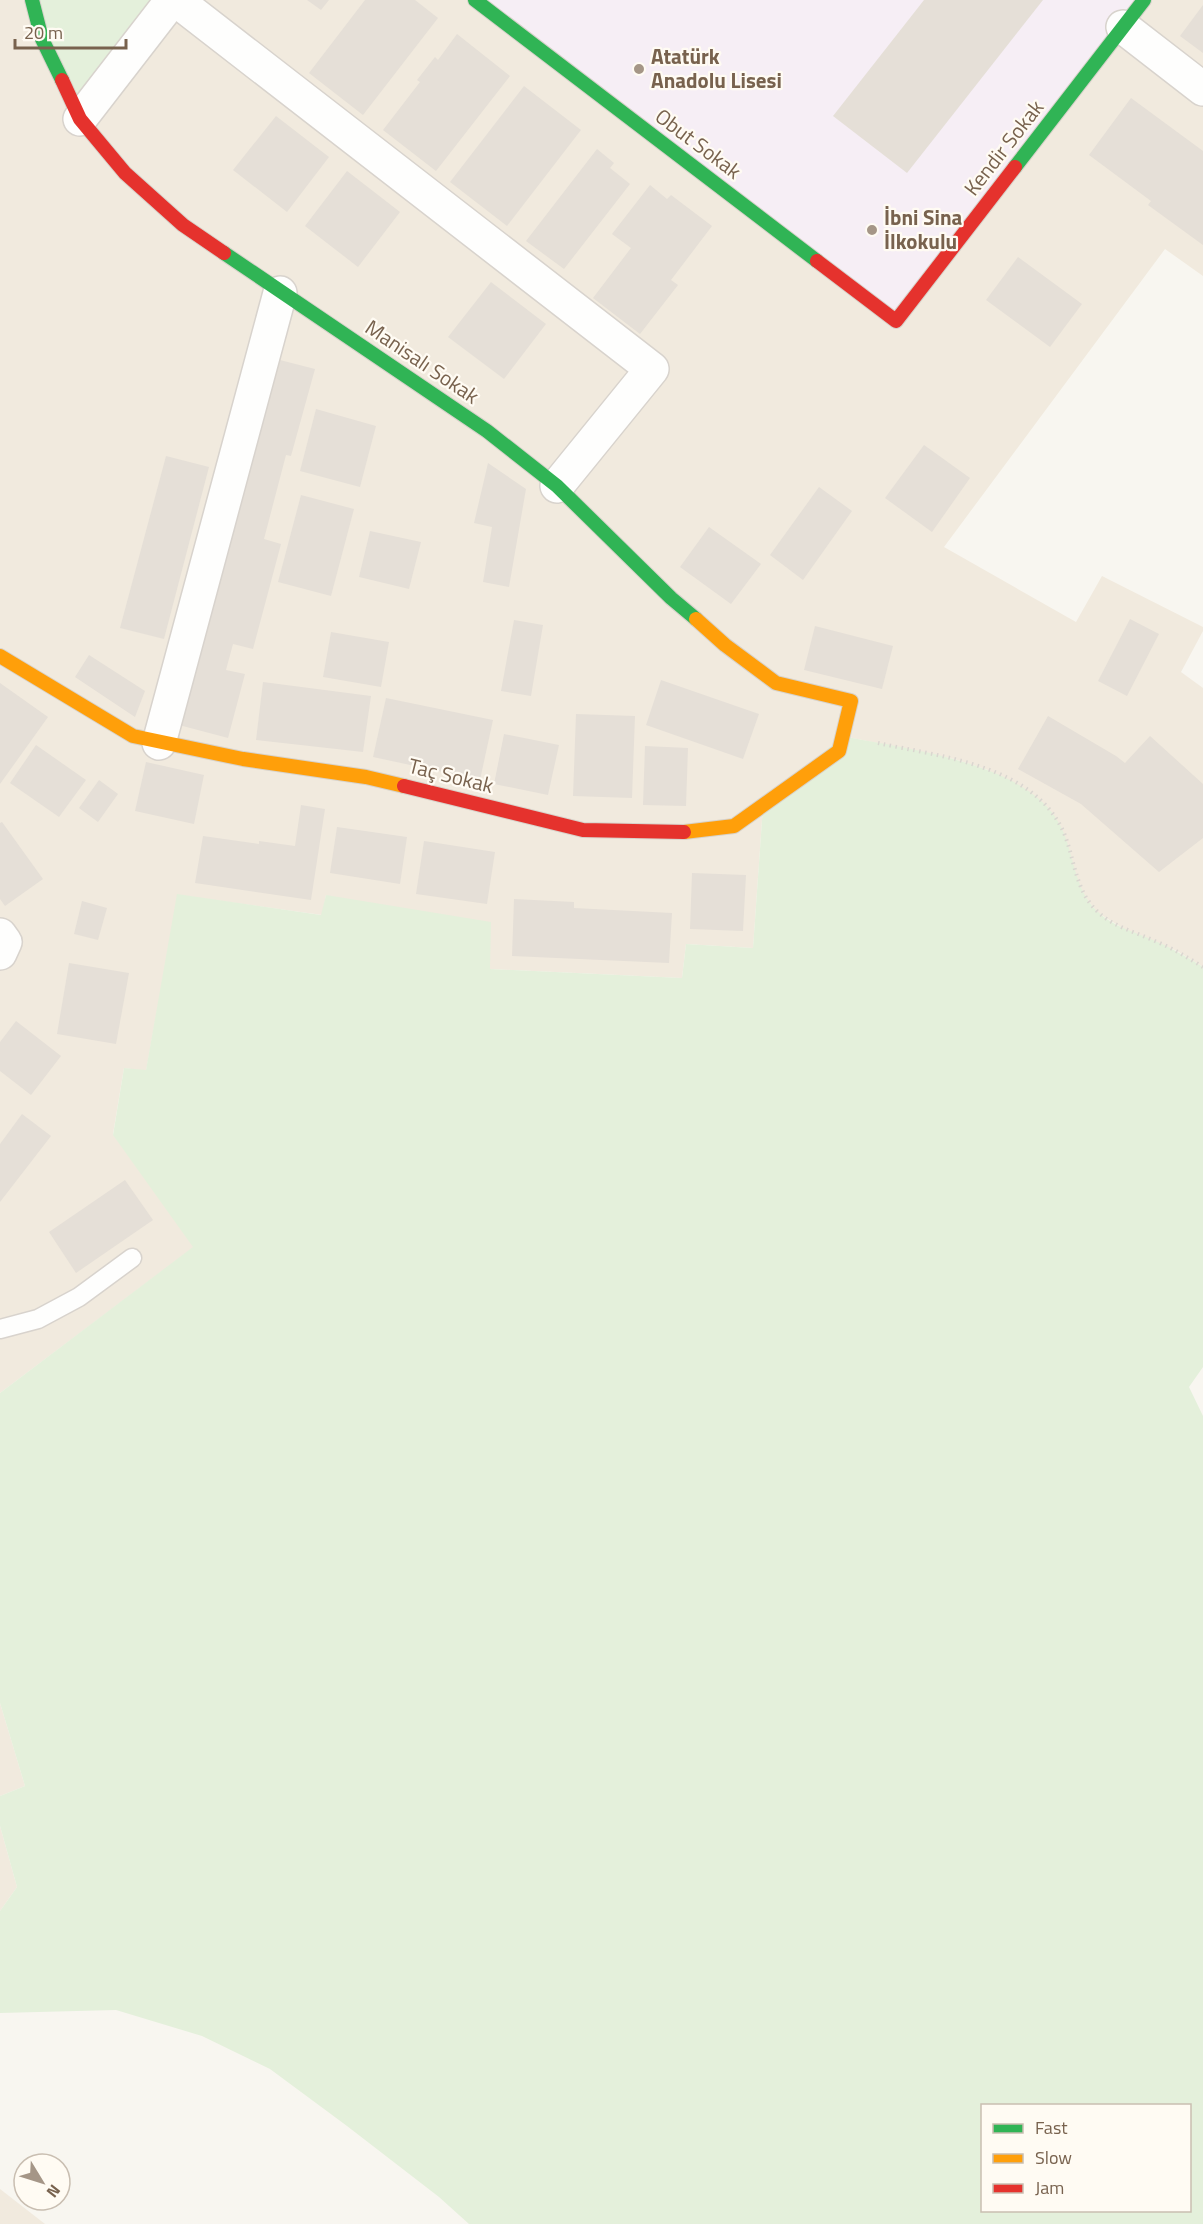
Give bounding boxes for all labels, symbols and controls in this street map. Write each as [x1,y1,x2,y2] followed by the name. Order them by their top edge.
[15,12,126,50] scale bar
[24,19,63,46] text: 20 m
[651,40,782,96] place label: Atatürk Anadolu Lisesi
[632,62,646,76] marker: Atatürk Anadolu Lisesi
[955,93,1051,202] street label: Kendir Sokak
[649,100,749,186] street label: Obut Sokak
[884,201,963,257] place label: İbni Sina İlkokulu
[865,223,879,237] marker: İbni Sina İlkokulu
[359,311,486,411] street label: Manisalı Sokak
[405,749,497,801] street label: Taç Sokak
[981,2104,1191,2212] legend
[1035,2114,1068,2141] text: Fast
[1035,2144,1072,2171] text: Slow
[12,2152,72,2212] north arrow
[1035,2174,1064,2201] text: Jam
[41,2179,67,2203] text: N

